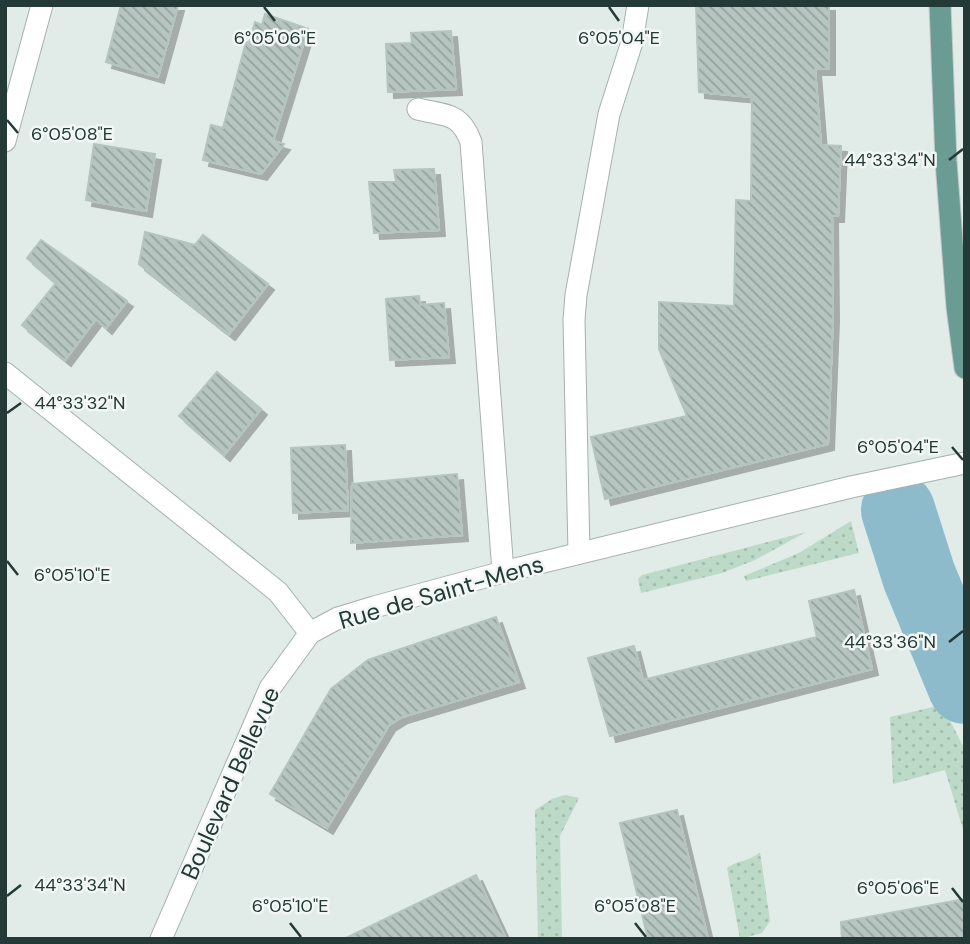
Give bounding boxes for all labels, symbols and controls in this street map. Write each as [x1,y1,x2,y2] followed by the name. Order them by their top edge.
[234,26,316,50] text: 6°05'06"E
[578,26,660,50] text: 6°05'04"E
[31,122,113,146] text: 6°05'08"E
[844,148,936,172] text: 44°33'34"N
[35,391,125,415] text: 44°33'32"N
[857,435,939,459] text: 6°05'04"E
[335,548,547,636] street label: Rue de Saint-Mens
[34,563,110,587] text: 6°05'10"E
[844,630,936,654] text: 44°33'36"N
[174,682,286,884] street label: Boulevard Bellevue
[34,873,126,897] text: 44°33'34"N
[857,876,939,900] text: 6°05'06"E
[252,894,328,918] text: 6°05'10"E
[594,894,676,918] text: 6°05'08"E

